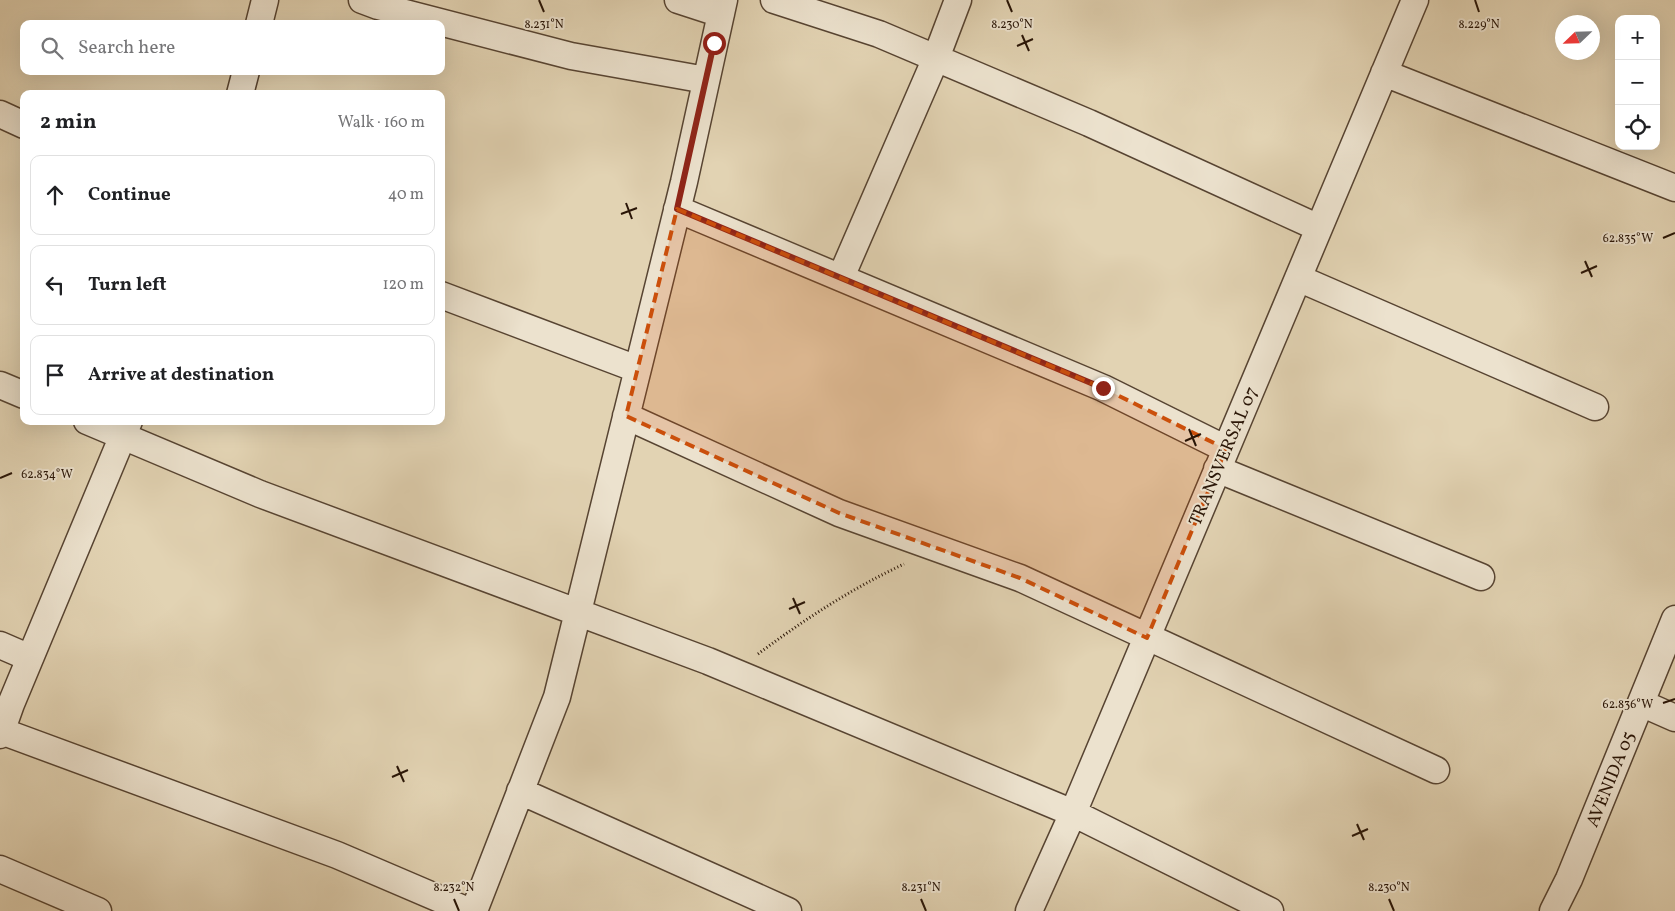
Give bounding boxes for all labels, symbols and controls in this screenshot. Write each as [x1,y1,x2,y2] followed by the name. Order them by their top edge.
[1555,15,1600,60] north arrow
[1615,15,1660,150] map controls
[1615,15,1660,60] button: +
[524,17,564,33] text: 8.231°N
[991,17,1033,33] text: 8.230°N
[1458,17,1500,33] text: 8.229°N
[20,20,445,75] search box
[703,32,726,55] route start
[38,34,66,62] icon: search
[78,35,175,61] text: Search here
[1615,60,1660,105] button: −
[1615,105,1660,150] button: locate
[40,108,97,137] text: 2 min
[338,112,425,134] text: Walk · 160 m
[41,181,69,209] icon: ahead
[88,182,171,208] text: Continue
[388,184,424,206] text: 40 m
[1603,231,1653,247] text: 62.835°W
[41,271,69,299] icon: left
[88,272,167,298] text: Turn left
[382,274,424,296] text: 120 m
[41,361,69,389] icon: arrive
[88,362,274,388] text: Arrive at destination
[1092,377,1115,400] route end
[1184,383,1265,530] street label: TRANSVERSAL 07
[21,467,73,483] text: 62.834°W
[1603,697,1653,713] text: 62.836°W
[1581,728,1642,831] street label: AVENIDA 05
[434,880,474,896] text: 8.232°N
[901,880,941,896] text: 8.231°N
[1368,880,1410,896] text: 8.230°N

